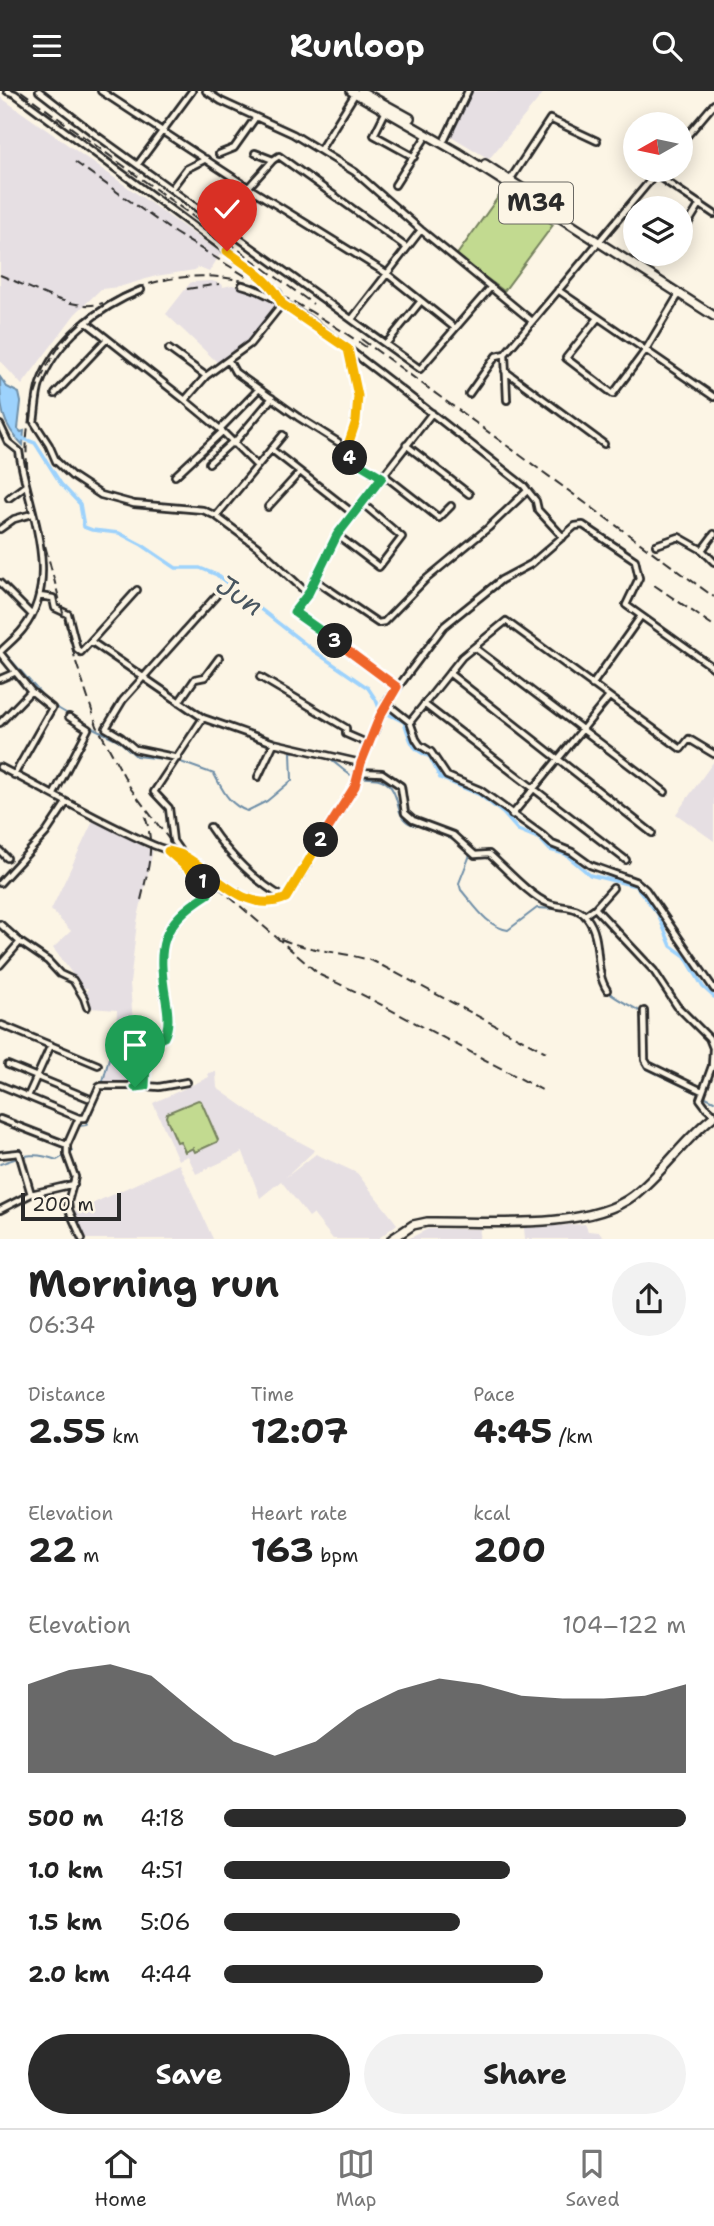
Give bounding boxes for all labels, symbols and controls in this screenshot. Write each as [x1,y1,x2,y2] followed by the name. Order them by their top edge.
[289,24,425,67] text: Runloop
[28,27,66,65] icon: menu
[648,27,686,65] icon: search
[623,112,693,182] north arrow
[623,112,693,266] map controls
[197,179,257,251] pin
[499,183,573,223] road number: M34
[208,190,246,228] icon: check
[623,196,693,266] button: layers
[332,441,368,475] pin: 4
[343,445,356,470] text: 4
[209,565,271,625] water label: Jun
[318,623,352,659] pin: 3
[328,628,341,653] text: 3
[304,823,338,857] pin: 2
[314,827,327,852] text: 2
[186,865,220,899] pin: 1
[198,869,207,894] text: 1
[105,1015,165,1087] pin
[116,1026,154,1064] icon: arrive
[21,1190,121,1222] scale bar
[32,1192,94,1217] text: 200 m
[28,1258,279,1309] text: Morning run
[612,1262,686,1336] button: share
[28,1310,95,1340] text: 06:34
[28,1382,106,1407] text: Distance
[251,1382,294,1407] text: Time
[473,1382,515,1407] text: Pace
[28,1407,106,1454] text: 2.55
[251,1407,348,1454] text: 12:07
[473,1407,552,1454] text: 4:45
[106,1424,139,1449] text: km
[552,1424,593,1449] text: /km
[28,1501,113,1526] text: Elevation
[251,1501,347,1526] text: Heart rate
[473,1501,510,1526] text: kcal
[28,1526,77,1573] text: 22
[251,1526,314,1573] text: 163
[473,1526,546,1573] text: 200
[77,1543,99,1568] text: m
[314,1543,358,1568] text: bpm
[28,1610,131,1640] text: Elevation
[562,1610,686,1640] text: 104–122 m
[28,1803,103,1833] text: 500 m
[140,1803,185,1833] text: 4:18
[28,1855,103,1885] text: 1.0 km
[140,1855,184,1885] text: 4:51
[28,1907,102,1937] text: 1.5 km
[140,1907,191,1937] text: 5:06
[28,1959,110,1989] text: 2.0 km
[140,1959,192,1989] text: 4:44
[28,2034,350,2114] button: Save
[364,2034,686,2114] button: Share
[95,2145,147,2212] tab: Home
[336,2145,376,2212] tab: Map
[566,2145,619,2212] tab: Saved

